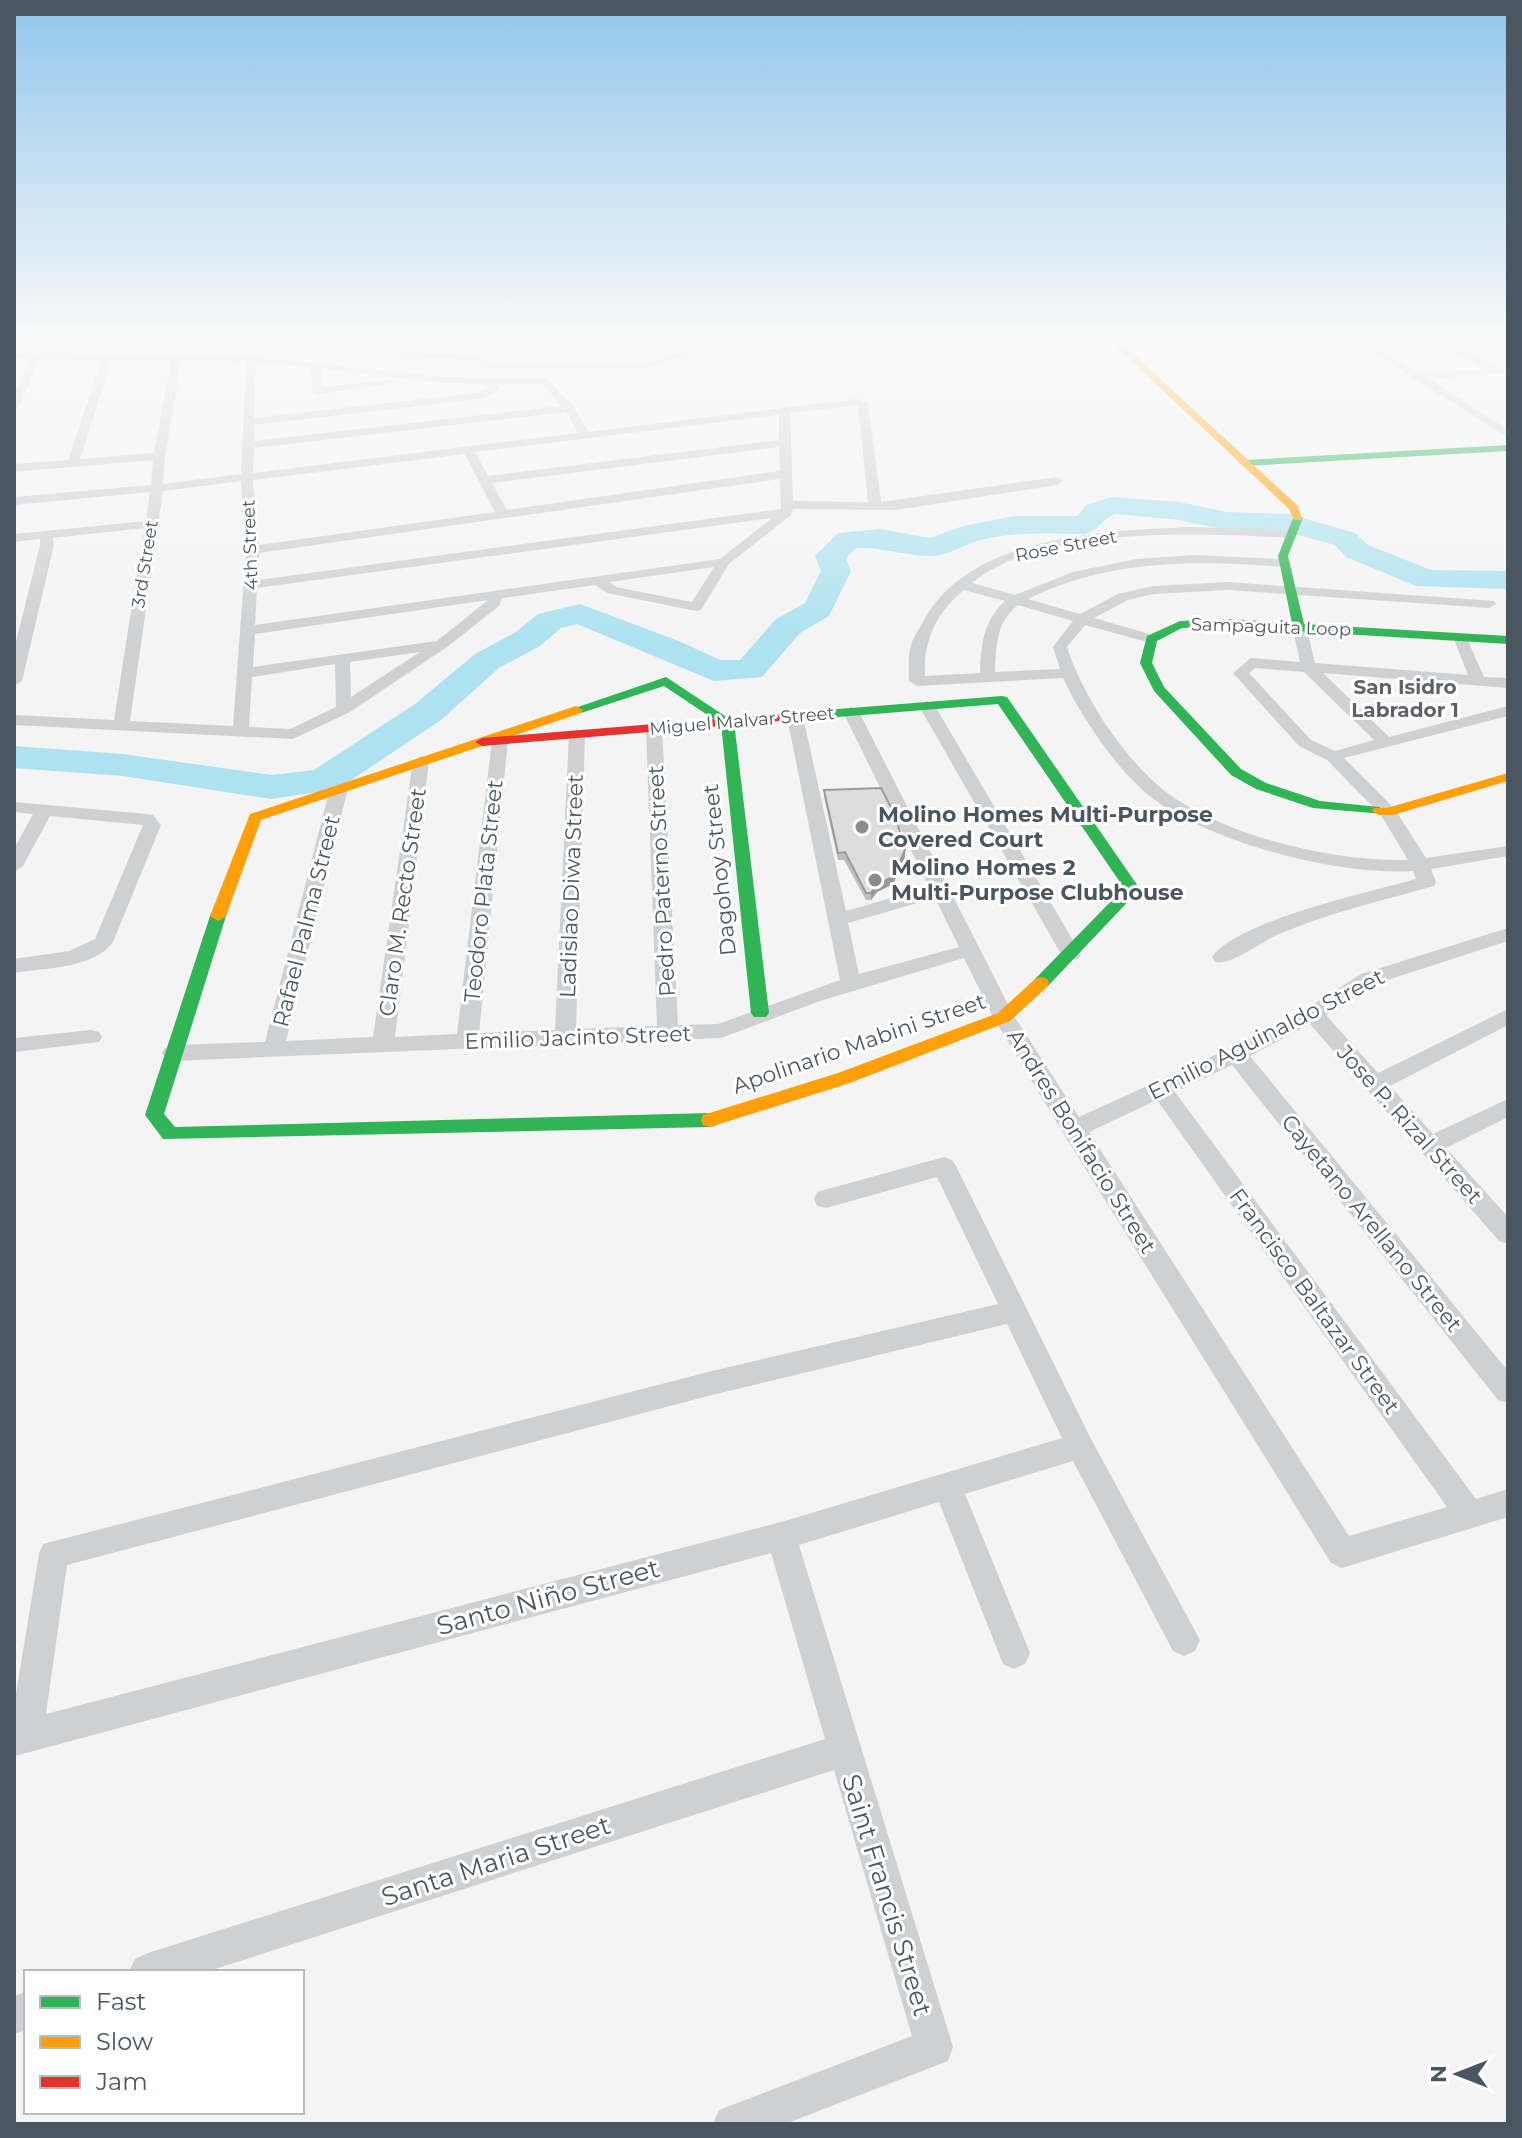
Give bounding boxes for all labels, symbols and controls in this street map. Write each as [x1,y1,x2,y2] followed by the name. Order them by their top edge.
[237,499,263,591] street label: 4th Street
[127,519,163,609] street label: 3rd Street
[1013,525,1119,567] street label: Rose Street
[1191,613,1351,641] street label: Sampaguita Loop
[1351,675,1459,722] district label: San Isidro Labrador 1
[648,702,836,740] street label: Miguel Malvar Street
[642,765,681,997] street label: Pedro Paterno Street
[554,773,589,999] street label: Ladislao Diwa Street
[458,778,509,1004] street label: Teodoro Plata Street
[697,783,742,957] street label: Dagohoy Street
[373,786,432,1018] street label: Claro M. Recto Street
[878,801,1213,853] place label: Molino Homes Multi-Purpose Covered Court
[267,813,346,1030] street label: Rafael Palma Street
[853,818,871,836] marker: Molino Homes Multi-Purpose Covered Court
[891,854,1184,906] place label: Molino Homes 2 Multi-Purpose Clubhouse
[866,871,884,889] marker: Molino Homes 2 Multi-Purpose Clubhouse
[1144,963,1389,1106] street label: Emilio Aguinaldo Street
[729,987,989,1100] street label: Apolinario Mabini Street
[464,1020,692,1055] street label: Emilio Jacinto Street
[1001,1024,1162,1258] street label: Andres Bonifacio Street
[1331,1039,1488,1209] street label: Jose P. Rizal Street
[1275,1109,1468,1338] street label: Cayetano Arellano Street
[1224,1183,1406,1419] street label: Francisco Baltazar Street
[433,1552,663,1642] street label: Santo Niño Street
[835,1770,939,2020] street label: Saint Francis Street
[377,1809,615,1913] street label: Santa Maria Street
[24,1970,304,2114] legend
[96,1987,147,2016] text: Fast
[96,2027,153,2056] text: Slow
[1418,2034,1498,2114] north arrow
[1425,2065,1452,2083] text: N
[95,2067,148,2096] text: Jam

